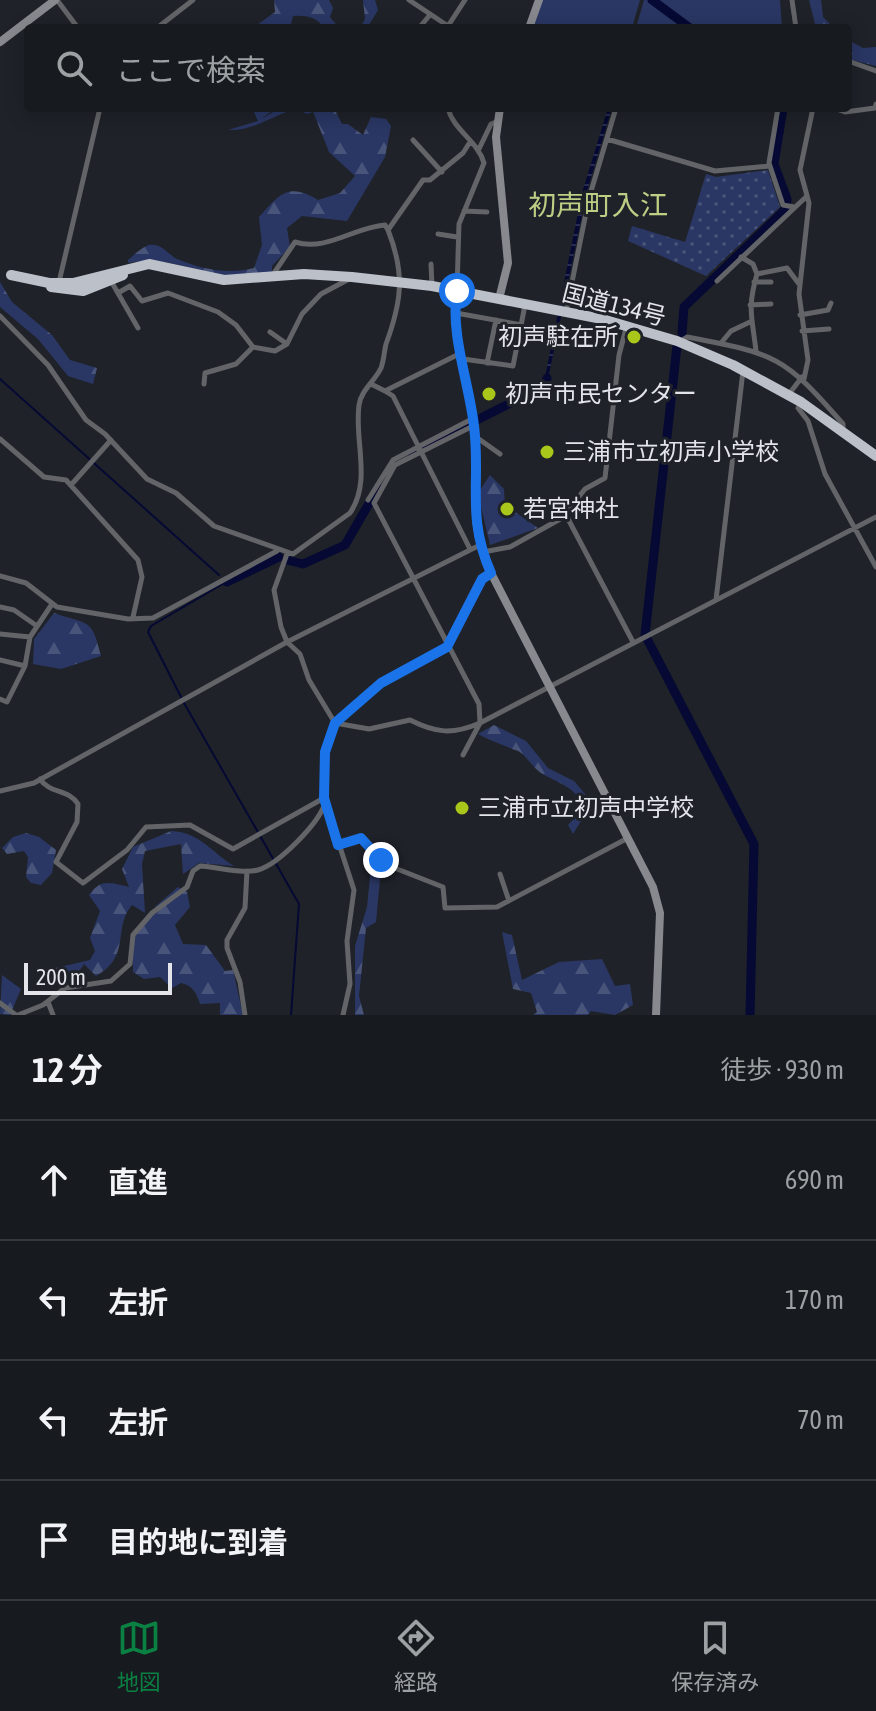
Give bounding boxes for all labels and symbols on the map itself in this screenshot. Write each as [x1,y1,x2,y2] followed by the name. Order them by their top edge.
[528,189,668,221] district label: 初声町入江
[439,273,475,309] route start
[560,279,669,330] street label: 国道134号
[498,323,618,350] place label: 初声駐在所
[625,328,643,346] marker: 初声駐在所
[505,380,697,407] place label: 初声市民センター
[480,385,498,403] marker: 初声市民センター
[563,438,779,465] place label: 三浦市立初声小学校
[538,443,556,461] marker: 三浦市立初声小学校
[523,495,619,522] place label: 若宮神社
[498,500,516,518] marker: 若宮神社
[478,794,694,821] place label: 三浦市立初声中学校
[453,799,471,817] marker: 三浦市立初声中学校
[363,842,399,878] route end
[24,959,172,995] scale bar

